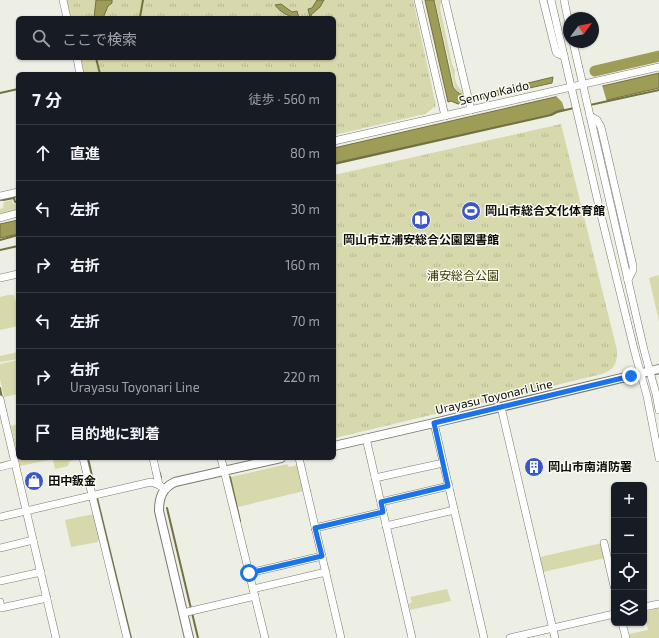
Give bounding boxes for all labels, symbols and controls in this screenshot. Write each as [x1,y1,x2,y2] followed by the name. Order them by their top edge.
[563,12,599,48] north arrow
[16,16,336,60] search box
[30,27,52,49] icon: search
[62,30,137,48] text: ここで検索
[458,77,530,107] street label: Senryo Kaido
[32,89,62,109] text: 7 分
[249,91,320,107] text: 徒歩 · 560 m
[32,142,54,164] icon: ahead
[70,144,100,162] text: 直進
[290,145,320,161] text: 80 m
[32,198,54,220] icon: left
[70,200,100,218] text: 左折
[460,200,482,222] sports icon: 岡山市総合文化体育館
[291,201,320,217] text: 30 m
[485,203,605,217] place label: 岡山市総合文化体育館
[410,209,432,231] library icon: 岡山市立浦安総合公園図書館
[343,232,499,246] place label: 岡山市立浦安総合公園図書館
[32,254,54,276] icon: right
[70,256,100,274] text: 右折
[285,257,320,273] text: 160 m
[427,268,499,282] park label: 浦安総合公園
[32,310,54,332] icon: left
[70,312,100,330] text: 左折
[291,313,320,329] text: 70 m
[70,360,100,378] text: 右折
[32,366,54,388] icon: right
[622,367,640,385] route end
[283,369,320,385] text: 220 m
[434,376,554,416] street label: Urayasu Toyonari Line
[70,379,200,395] text: Urayasu Toyonari Line
[32,422,54,444] icon: arrive
[70,424,160,442] text: 目的地に到着
[523,456,545,478] building icon: 岡山市南消防署
[548,459,632,473] place label: 岡山市南消防署
[23,470,45,492] shop icon: 田中鈑金
[48,473,96,487] place label: 田中鈑金
[611,482,647,626] map controls
[611,482,647,518] button: +
[611,518,647,554] button: −
[611,554,647,590] button: locate
[240,564,258,582] route start
[611,590,647,626] button: layers

